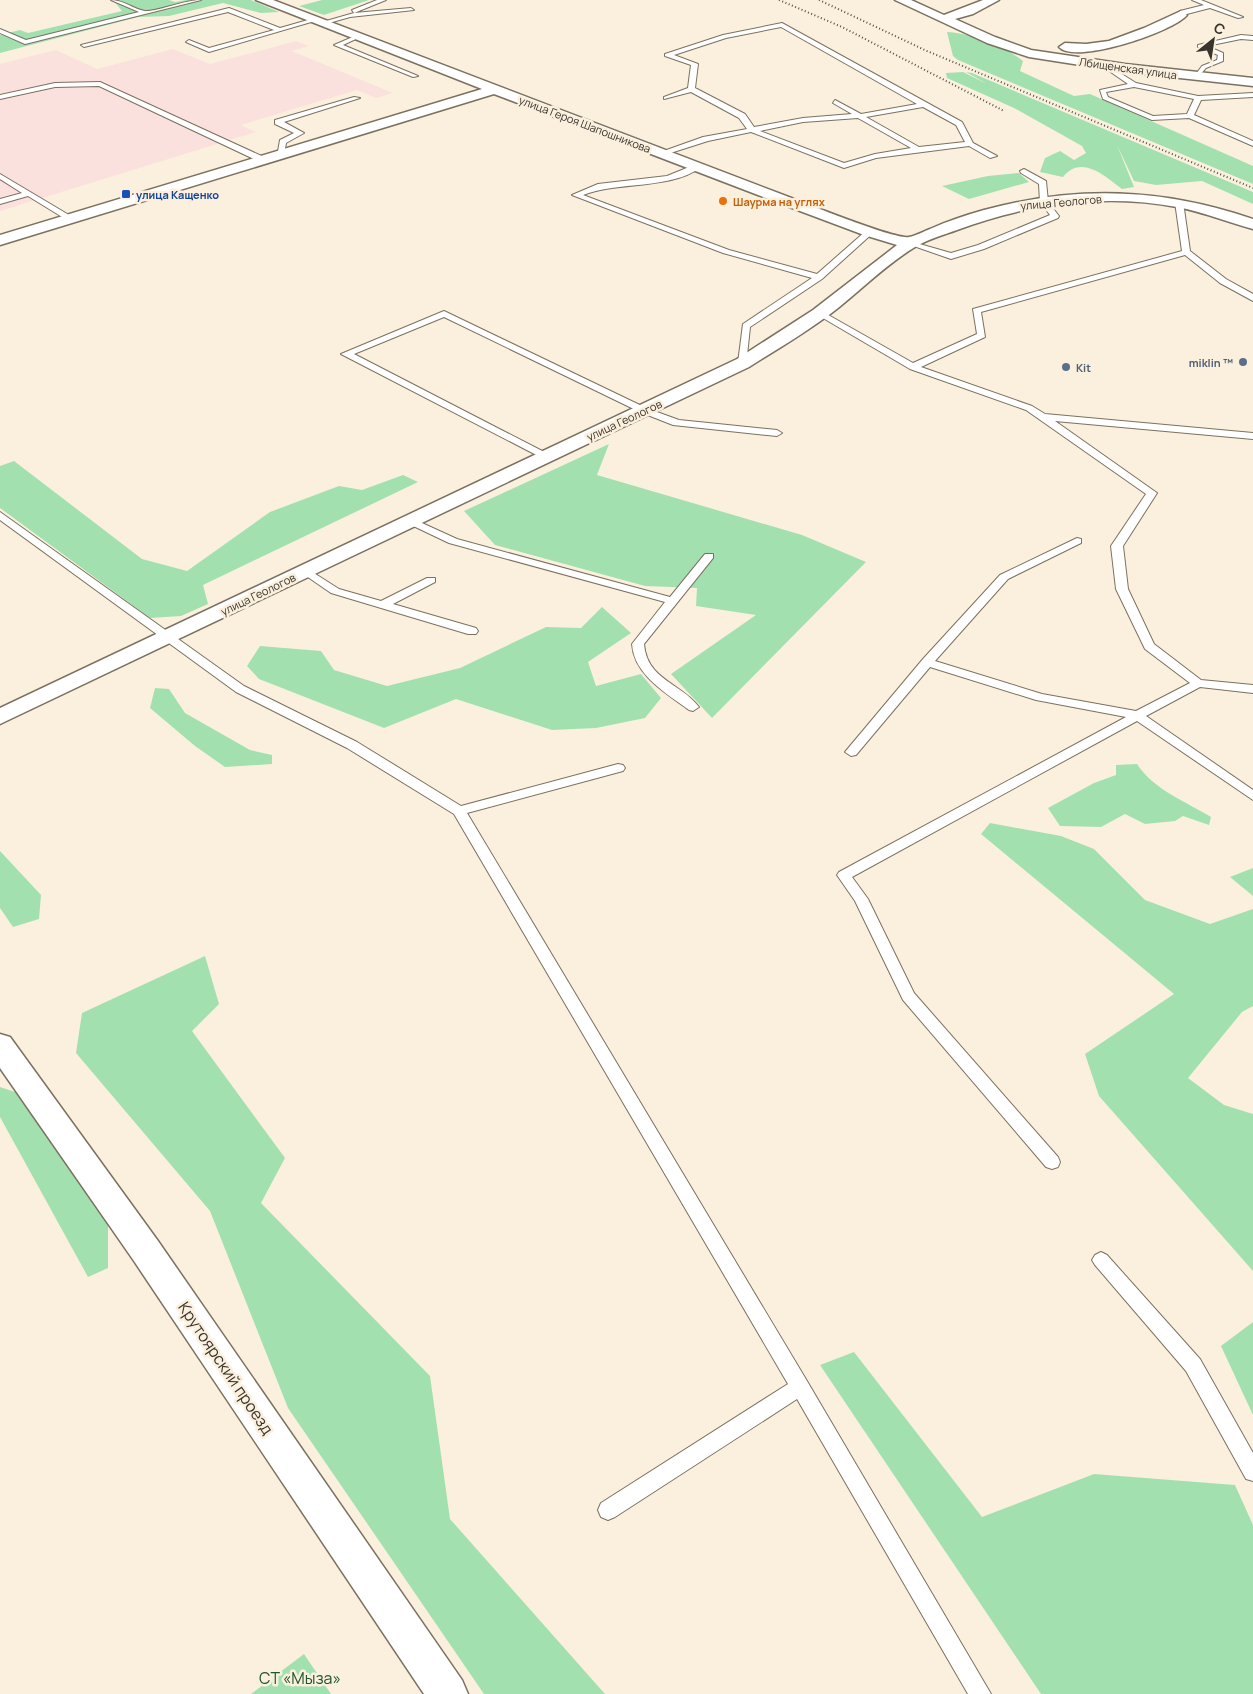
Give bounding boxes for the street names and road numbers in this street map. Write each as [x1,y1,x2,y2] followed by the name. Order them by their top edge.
[1078,54,1178,82] street label: Лбищенская улица
[517,92,653,156] street label: улица Героя Шапошникова
[1020,191,1102,213] street label: улица Геологов
[584,396,664,444] street label: улица Геологов
[218,569,298,619] street label: улица Геологов
[173,1297,279,1439] street label: Крутоярский проезд

